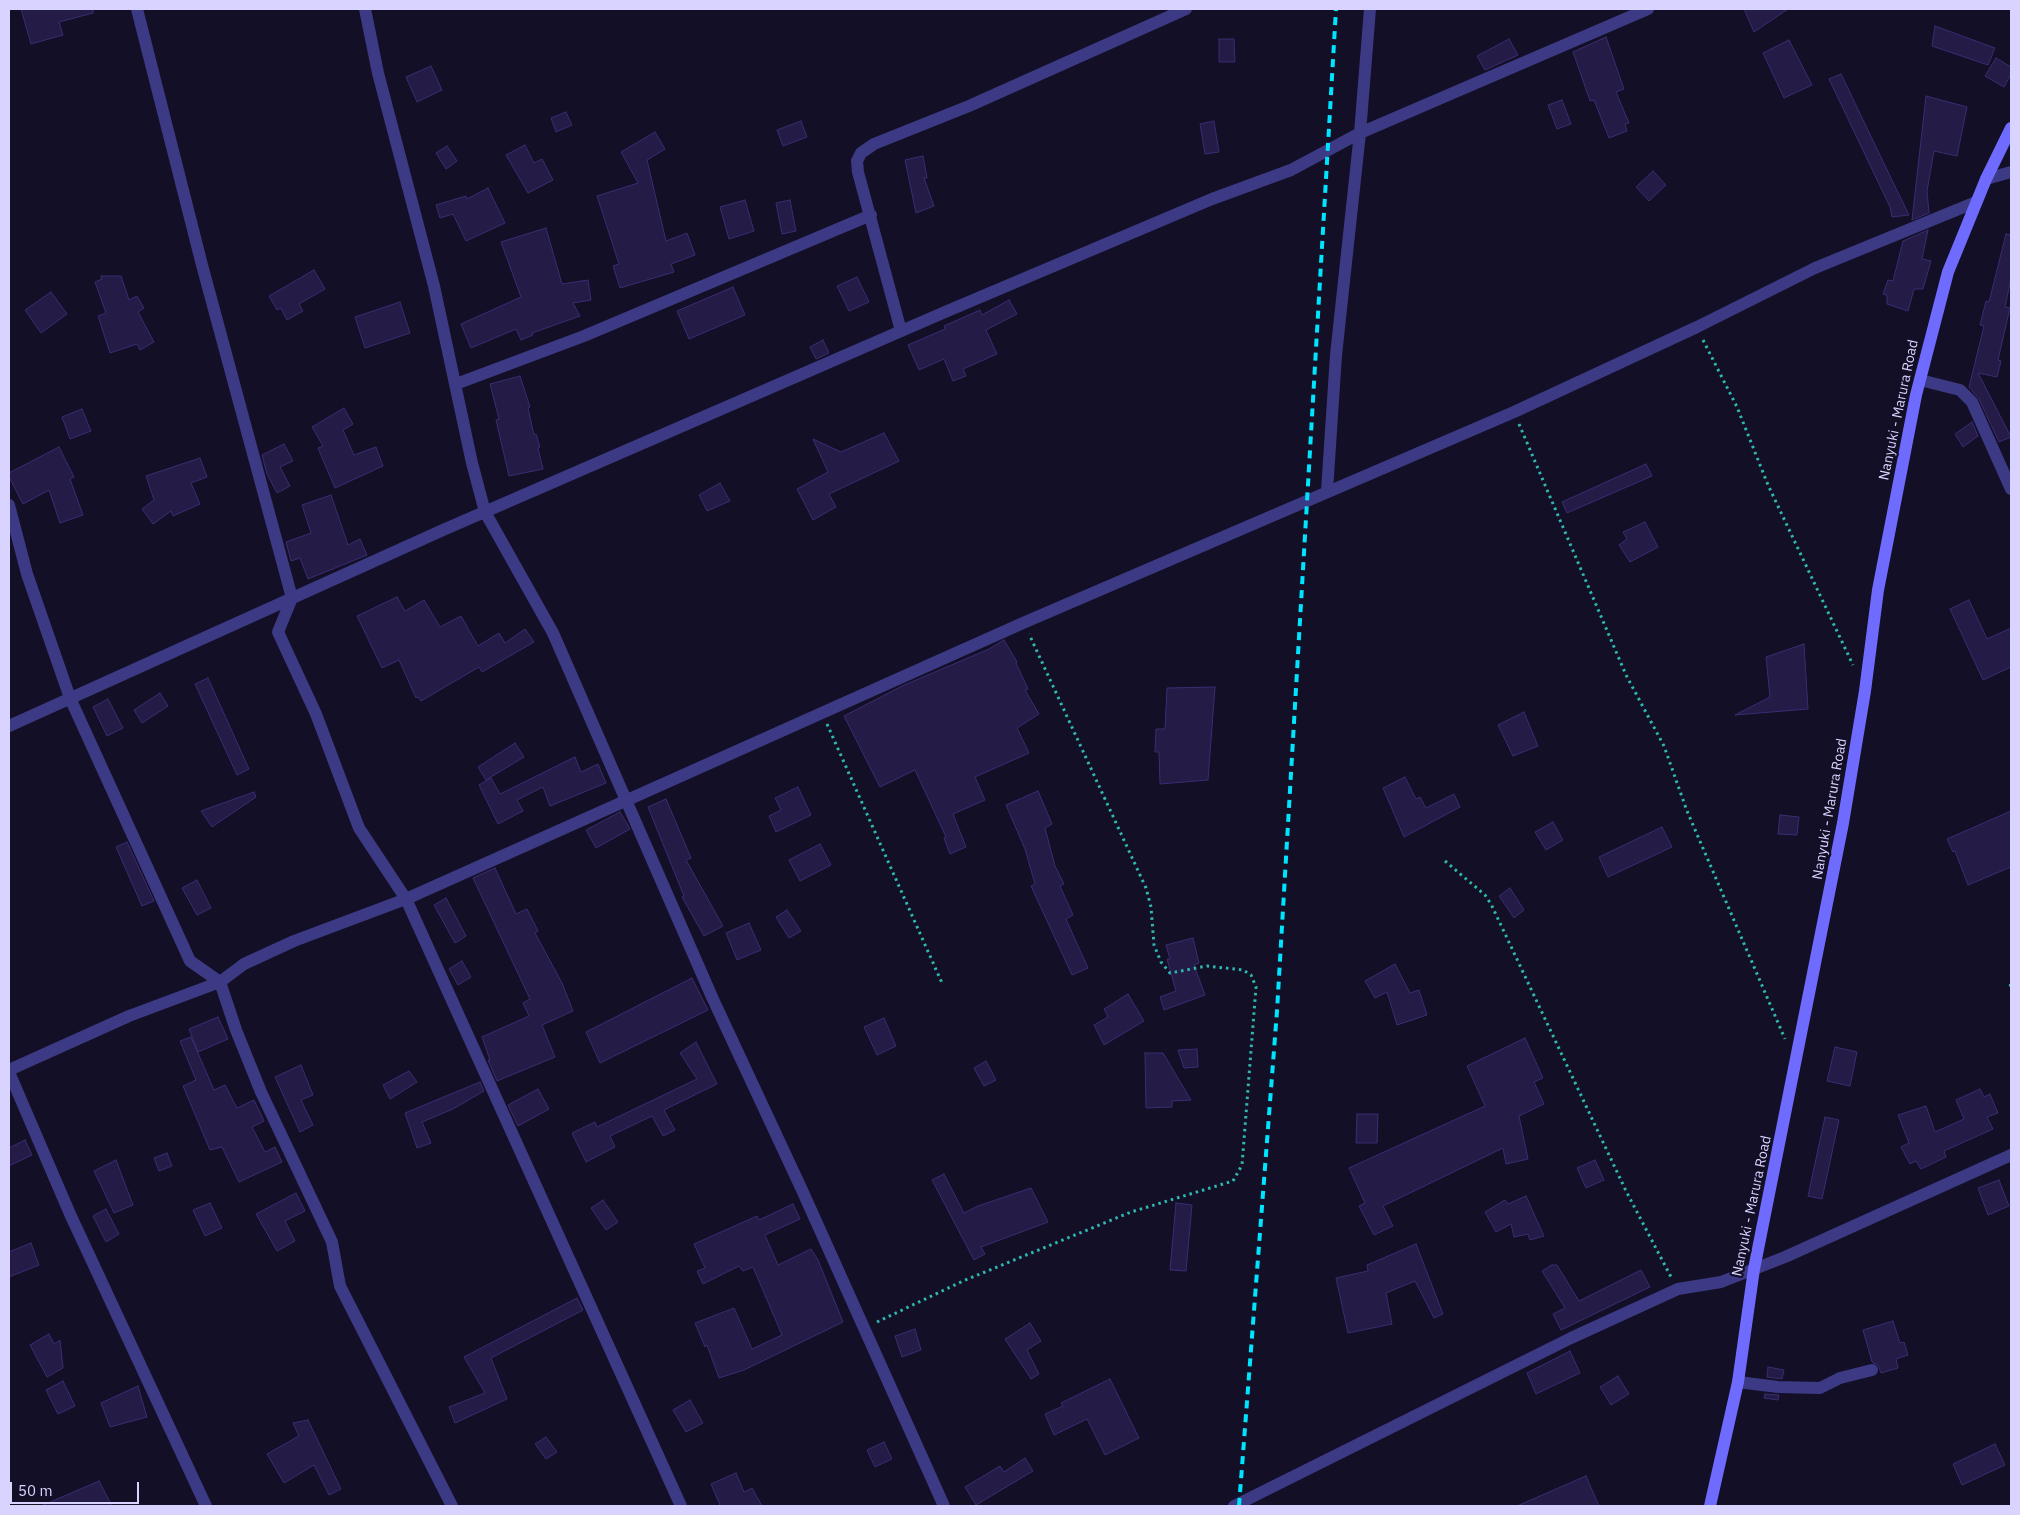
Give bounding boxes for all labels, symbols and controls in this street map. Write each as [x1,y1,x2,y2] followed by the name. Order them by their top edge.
[1876,338,1922,482] street label: Nanyuki - Marura Road
[1809,737,1851,881] street label: Nanyuki - Marura Road
[1729,1134,1775,1278] street label: Nanyuki - Marura Road
[12,1472,141,1504] scale bar
[18,1481,53,1500] text: 50 m

